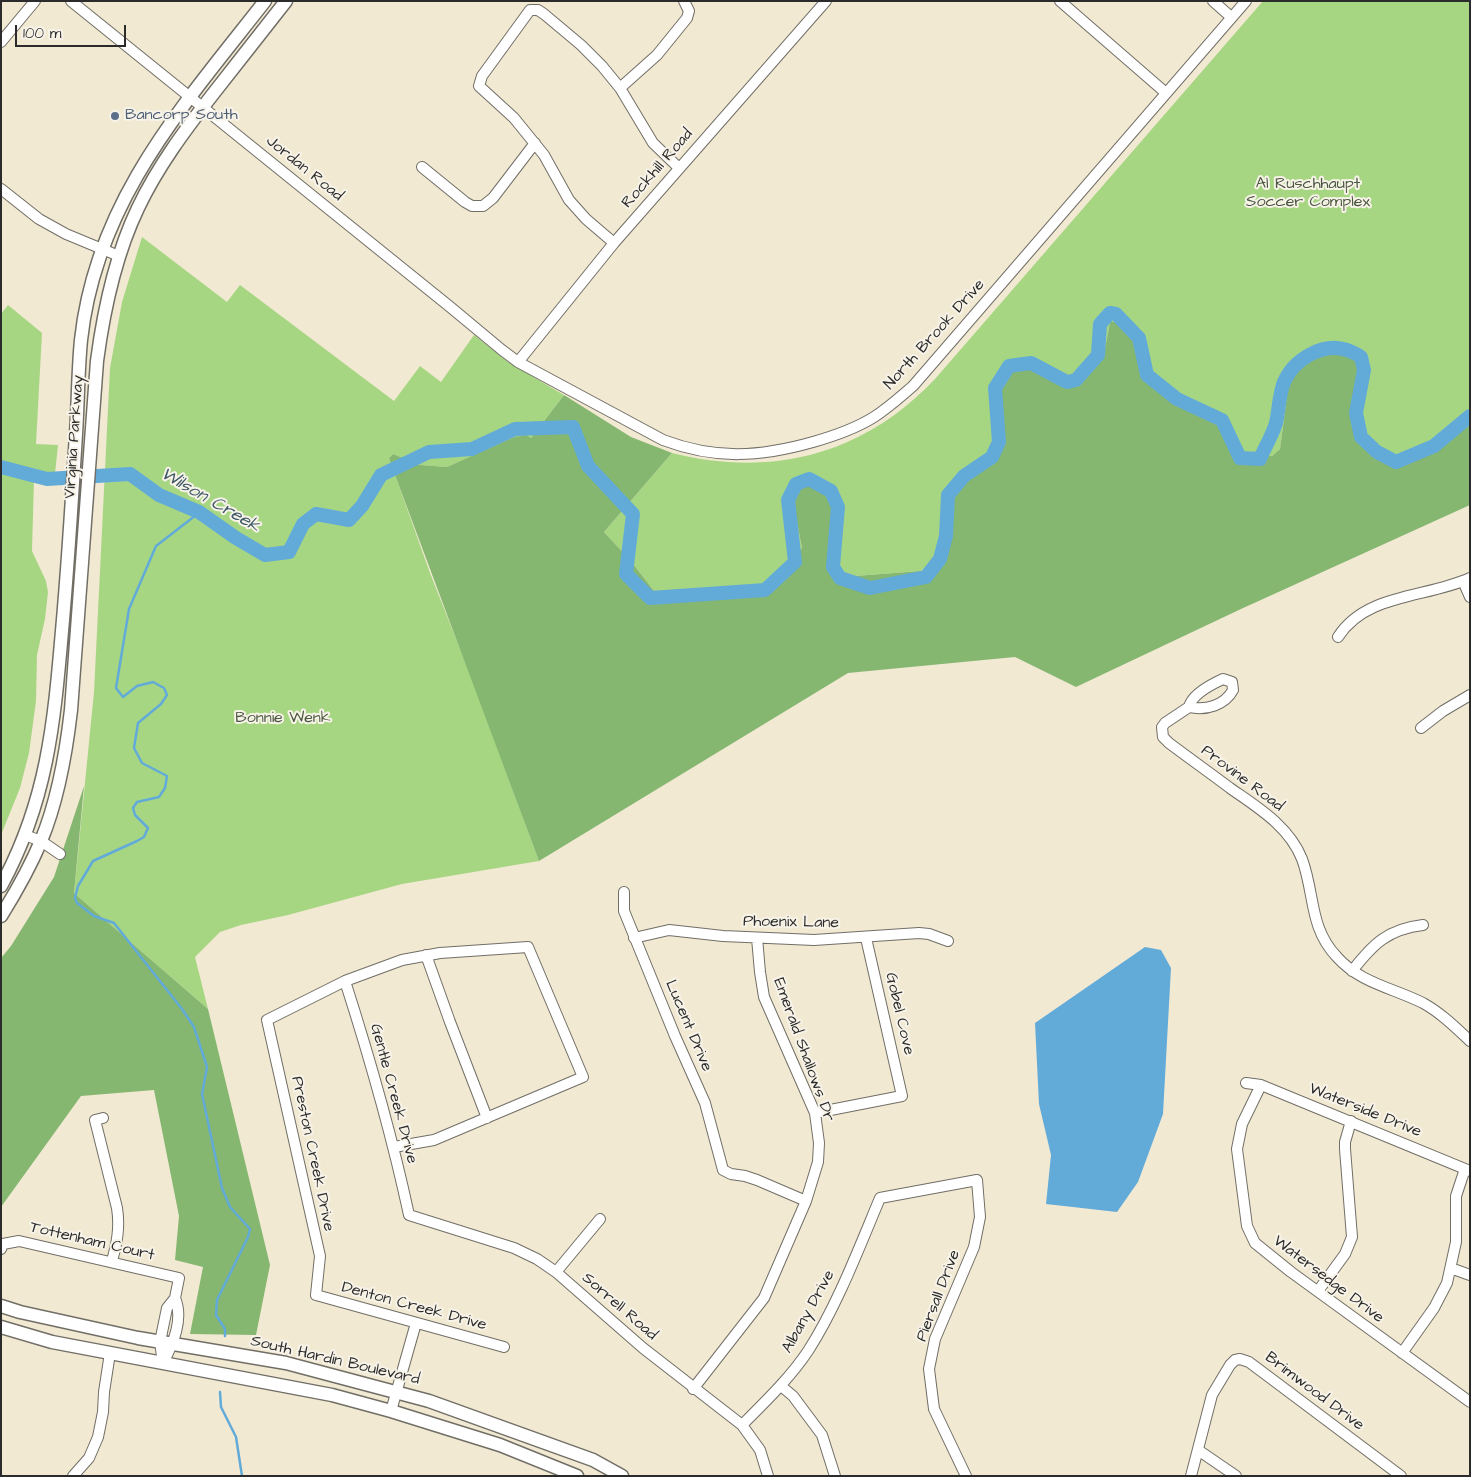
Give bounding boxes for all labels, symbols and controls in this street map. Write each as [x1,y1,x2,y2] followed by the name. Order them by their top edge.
[18,15,129,47] scale bar
[23,23,62,44] text: 100 m
[125,106,238,126] place label: Bancorp South
[109,110,121,122] marker: Bancorp South
[618,125,698,213] street label: Rockhill Road
[262,132,346,206] street label: Jordan Road
[1246,175,1370,213] park label: Al Ruschhaupt Soccer Complex
[880,276,990,394] street label: North Brook Drive
[61,375,89,499] street label: Virginia Parkway
[157,464,263,538] water label: Wilson Creek
[235,709,331,729] park label: Bonnie Wenk
[1197,742,1287,816] street label: Provine Road
[743,913,839,933] street label: Phoenix Lane
[880,971,918,1057] street label: Gobel Cove
[768,975,838,1125] street label: Emerald Shallows Dr
[660,977,716,1075] street label: Lucent Drive
[365,1022,421,1166] street label: Gentle Creek Drive
[286,1075,338,1233] street label: Preston Creek Drive
[1306,1080,1424,1142] street label: Waterside Drive
[28,1218,156,1266] street label: Tottenham Court
[1269,1232,1387,1328] street label: Watersedge Drive
[913,1248,965,1344] street label: Piersall Drive
[778,1267,840,1357] street label: Albany Drive
[577,1269,661,1345] street label: Sorrell Road
[339,1278,489,1336] street label: Denton Creek Drive
[249,1332,421,1390] street label: South Hardin Boulevard
[1261,1348,1367,1436] street label: Brimwood Drive

